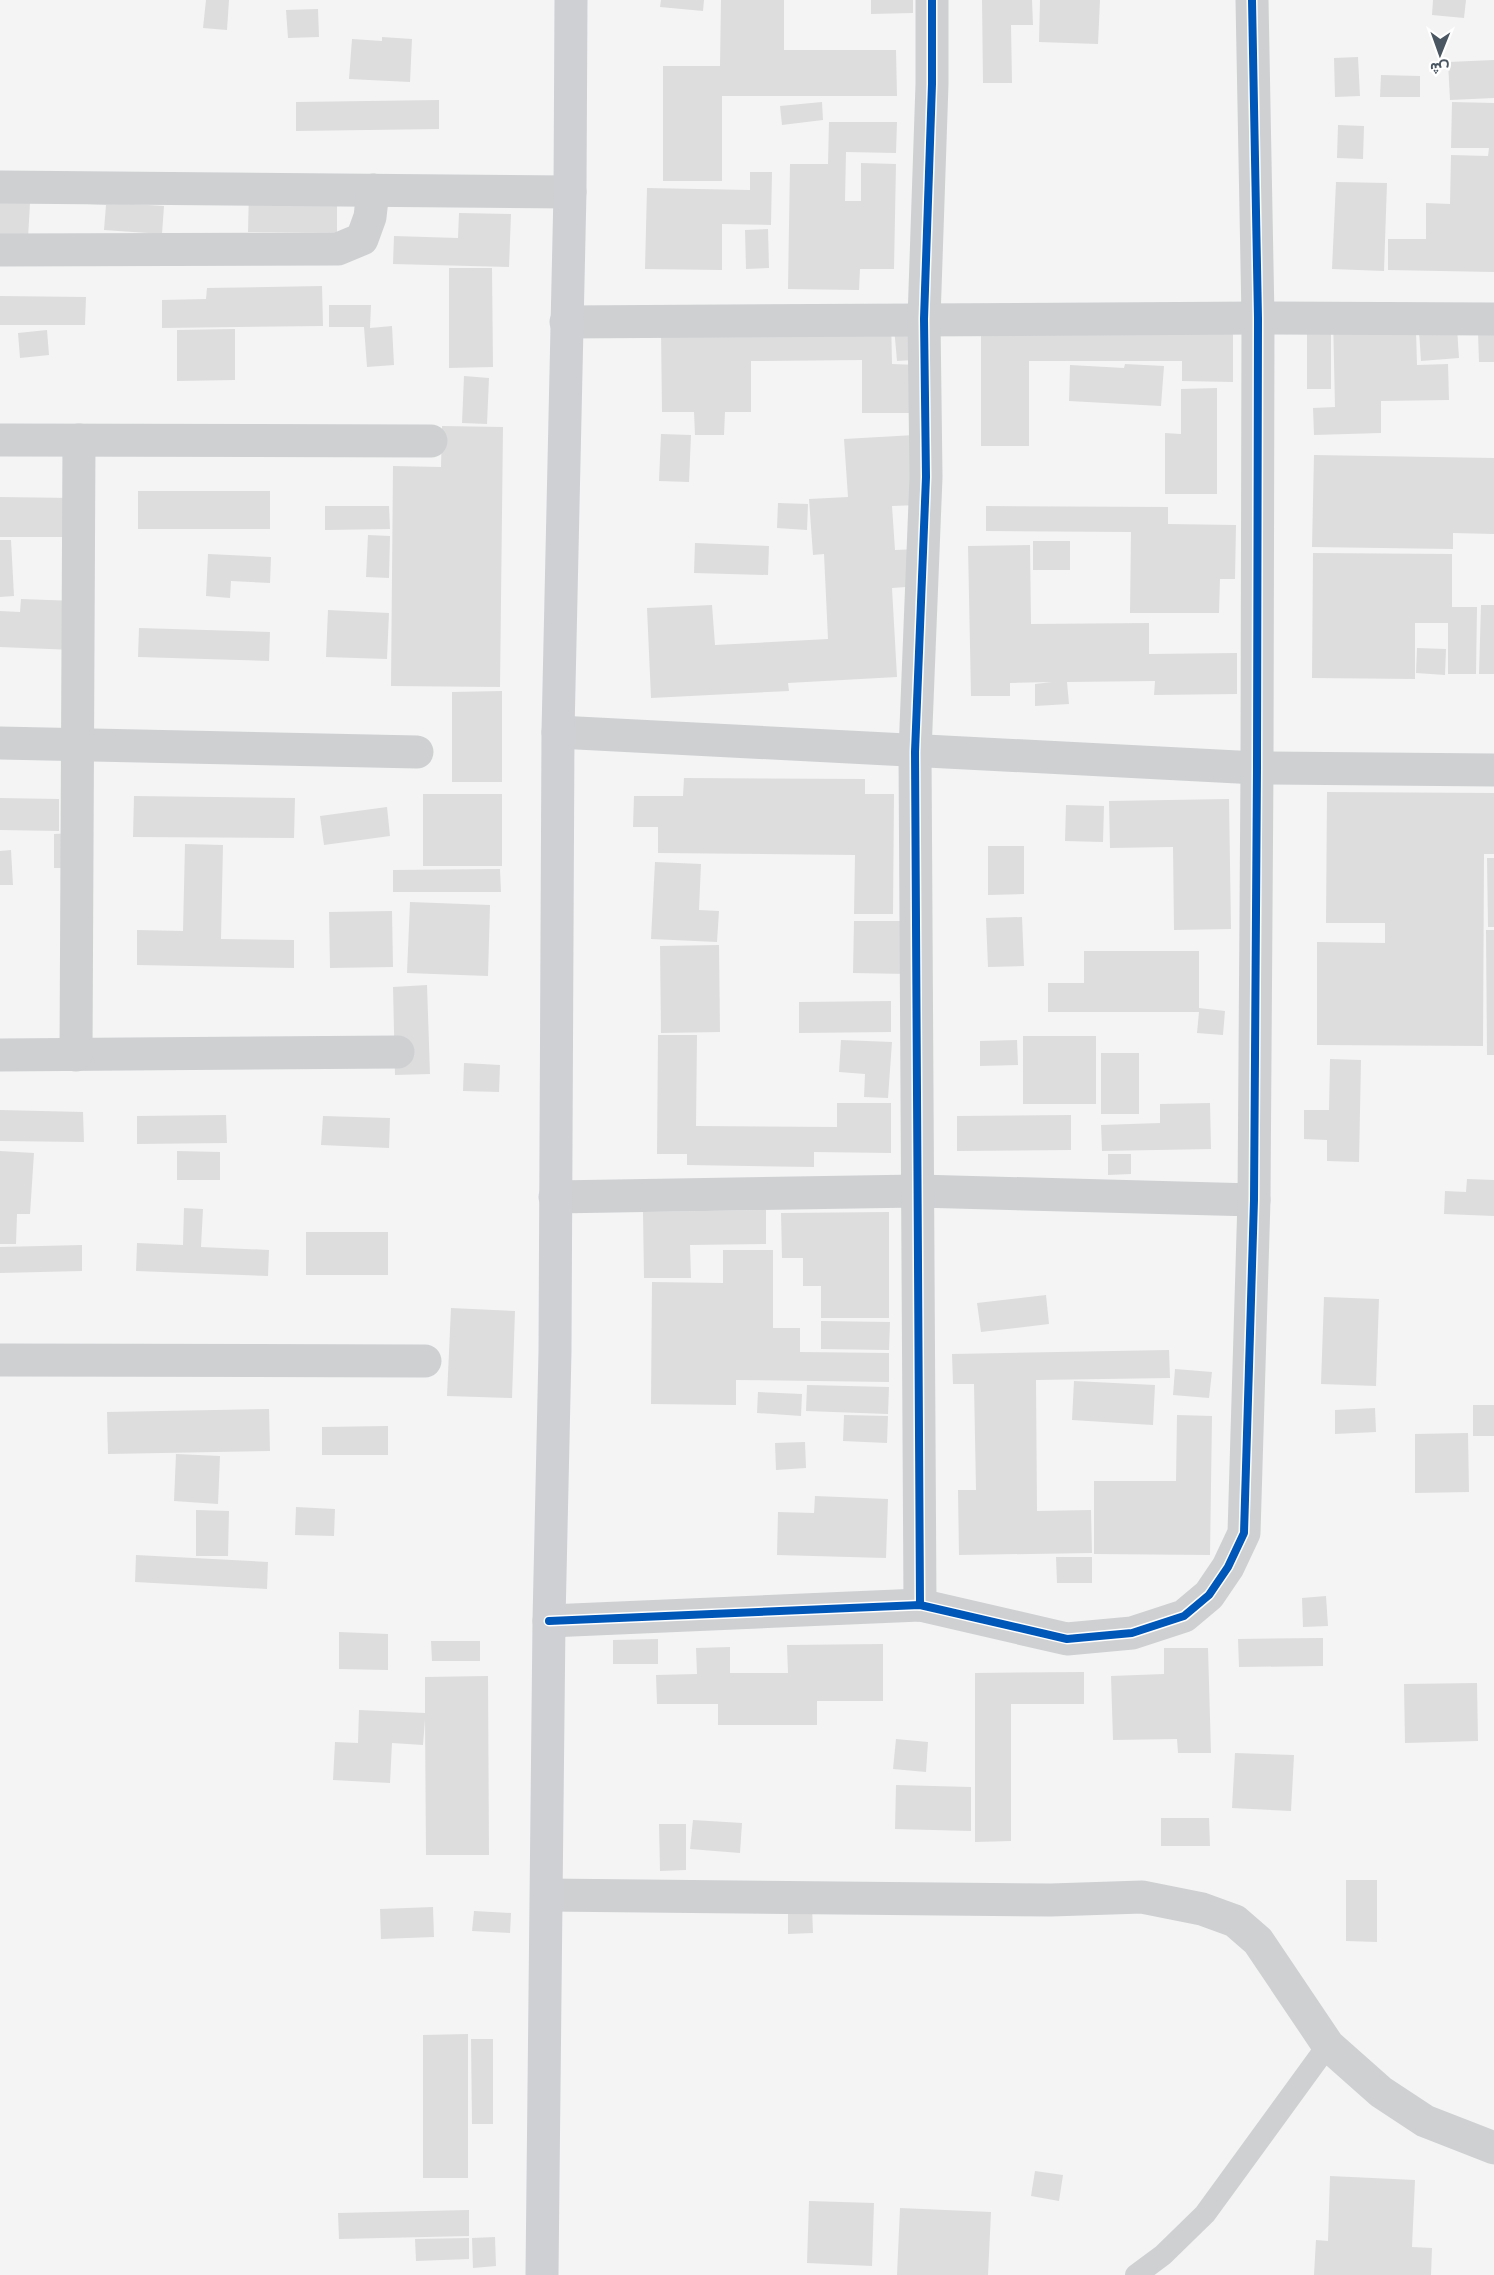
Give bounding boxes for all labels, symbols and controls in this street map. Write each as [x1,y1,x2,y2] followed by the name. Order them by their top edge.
[1410,24,1470,84] north arrow
[1430,58,1450,78] text: ش

